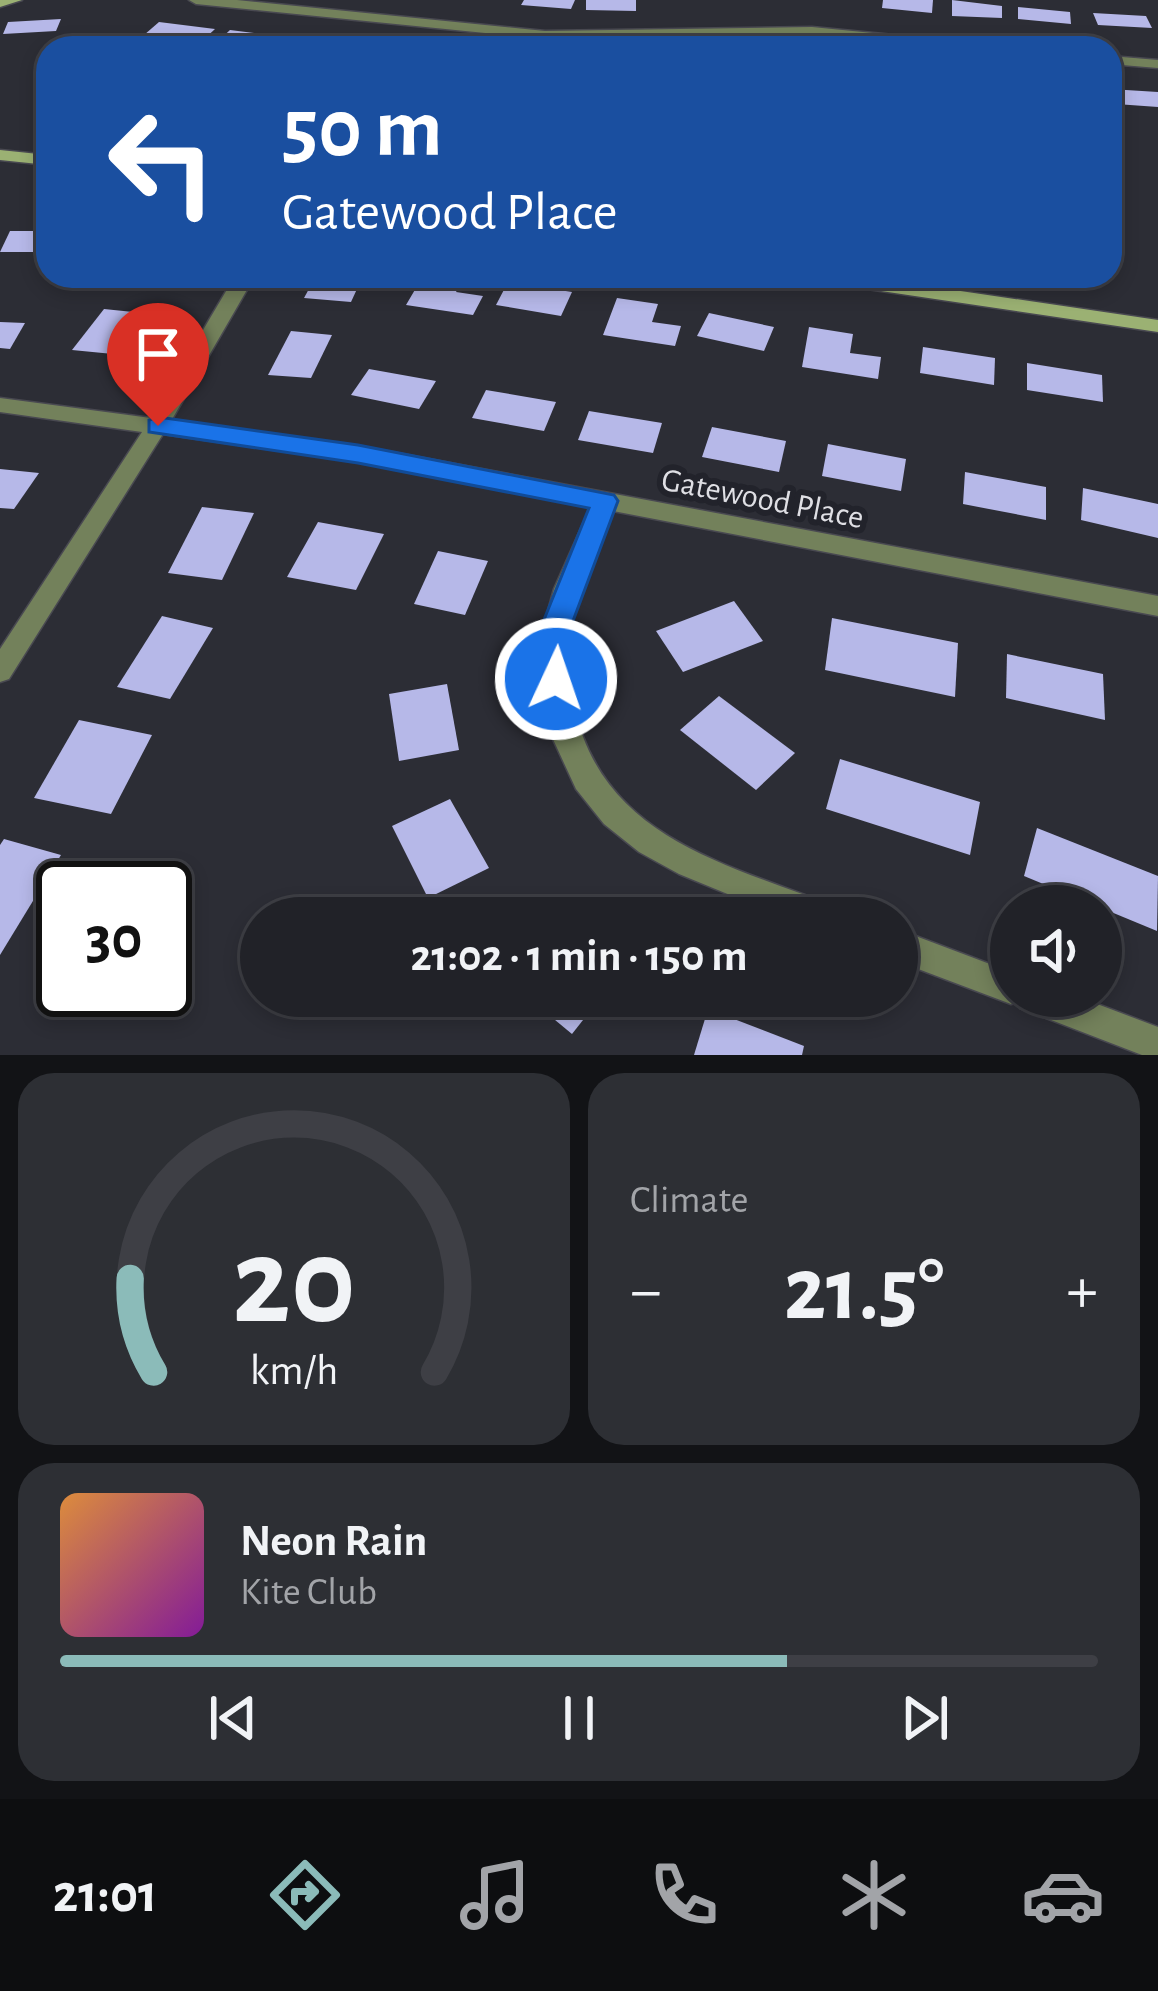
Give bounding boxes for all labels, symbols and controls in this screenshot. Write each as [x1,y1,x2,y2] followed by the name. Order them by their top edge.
[84,84,240,240] icon: left
[282,88,443,172] text: 50 m
[282,186,618,240] text: Gatewood Place
[107,303,209,426] pin
[125,321,191,387] icon: arrive
[659,464,866,535] street label: Gatewood Place
[493,616,619,742] position arrow
[36,861,192,1017] speed limit sign: 30
[990,885,1122,1017] map controls
[990,885,1122,1017] button: sound
[410,934,748,979] text: 21:02 · 1 min · 150 m
[630,1181,748,1220] text: Climate
[232,1221,356,1346] text: 20
[784,1246,944,1336] text: 21.5°
[630,1258,662,1324] text: −
[1066,1258,1098,1324] text: +
[250,1350,338,1393] text: km/h
[240,1519,427,1564] text: Neon Rain
[240,1573,377,1612] text: Kite Club
[200,1685,266,1751] icon: previous
[546,1685,612,1751] icon: pause
[892,1685,958,1751] icon: next
[263,1853,347,1937] icon: directions
[453,1853,537,1937] icon: music
[642,1853,726,1937] icon: phone
[832,1853,916,1937] icon: climate
[1021,1853,1105,1937] icon: car
[53,1868,158,1922] text: 21:01

